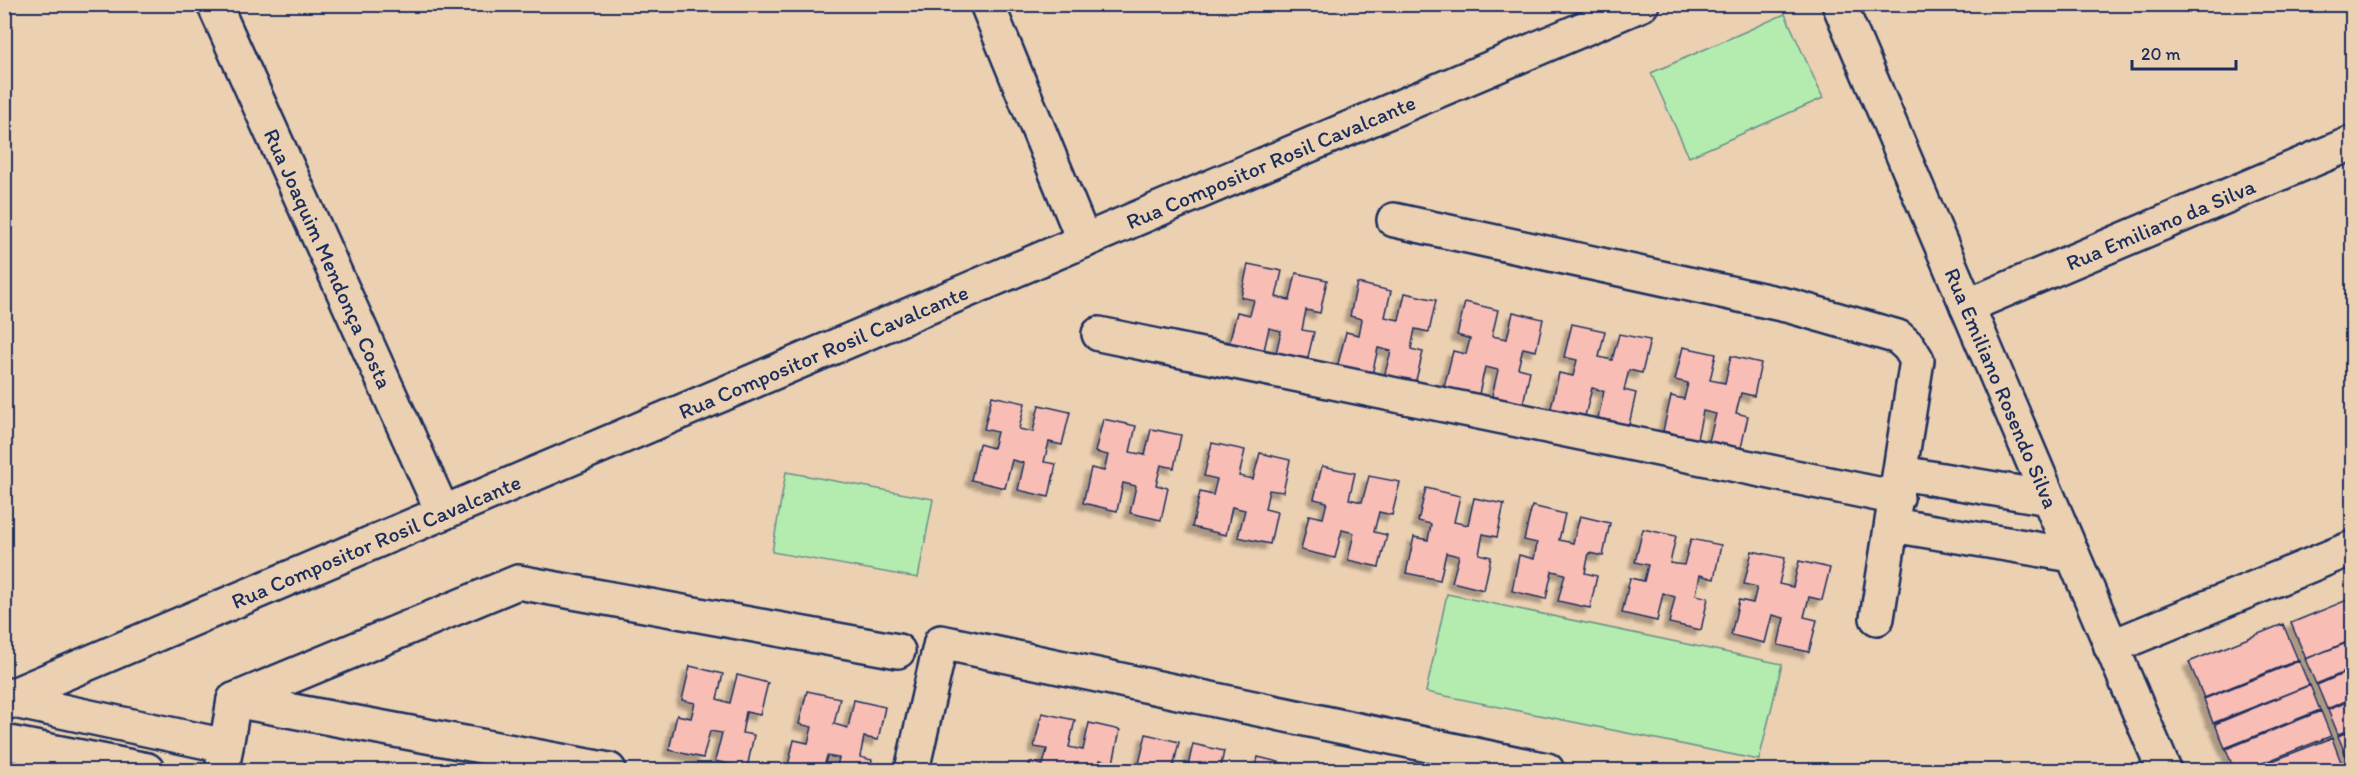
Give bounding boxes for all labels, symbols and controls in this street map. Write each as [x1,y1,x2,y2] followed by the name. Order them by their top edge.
[2132,33,2236,71] scale bar
[2141,43,2181,65] text: 20 m
[1122,88,1420,235] street label: Rua Compositor Rosil Cavalcante
[258,124,399,393] street label: Rua Joaquim Mendonça Costa
[2062,172,2260,276] street label: Rua Emiliano da Silva
[1939,264,2065,512] street label: Rua Emiliano Rosendo Silva
[674,278,972,425] street label: Rua Compositor Rosil Cavalcante
[227,468,525,615] street label: Rua Compositor Rosil Cavalcante

